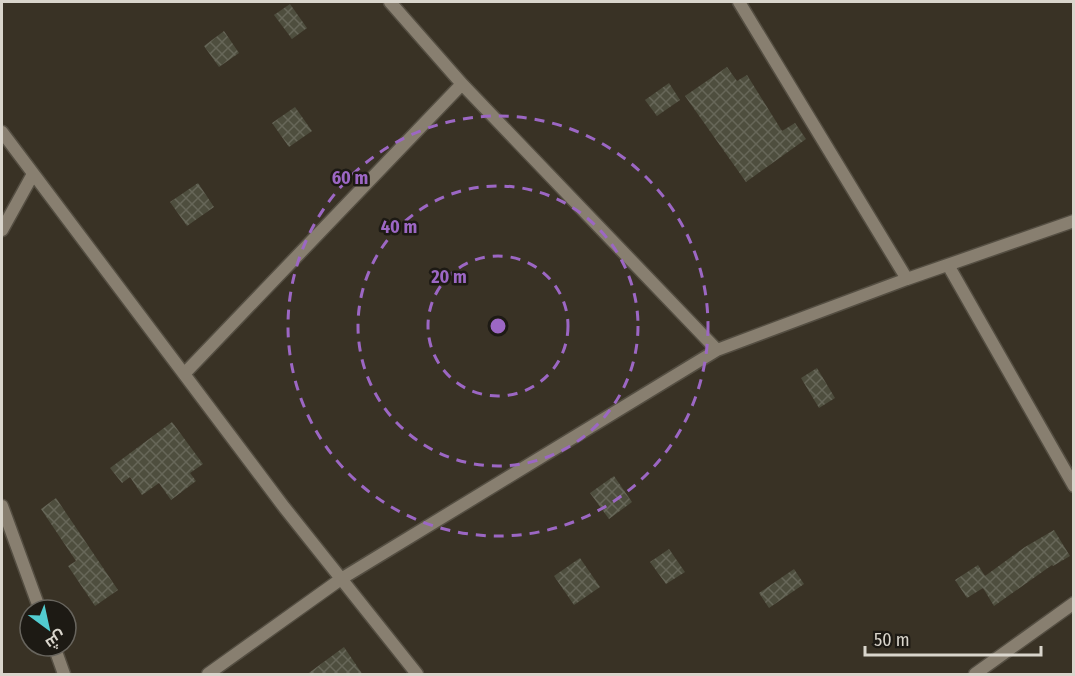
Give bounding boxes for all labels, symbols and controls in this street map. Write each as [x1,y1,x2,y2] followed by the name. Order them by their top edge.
[332,167,368,189] text: 60 m
[381,216,417,238] text: 40 m
[430,266,467,288] text: 20 m
[488,316,508,336] centre of rings
[18,598,78,658] north arrow
[865,619,1040,657] scale bar
[42,627,70,654] text: ش
[874,629,910,651] text: 50 m

